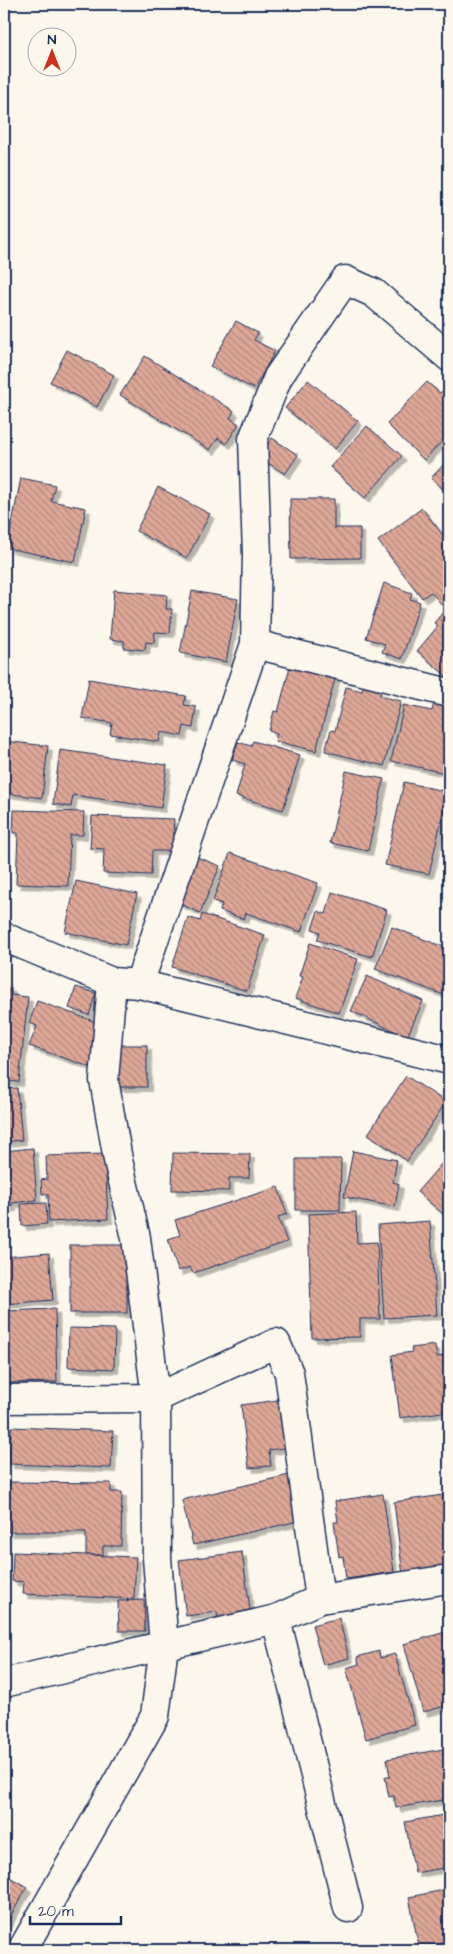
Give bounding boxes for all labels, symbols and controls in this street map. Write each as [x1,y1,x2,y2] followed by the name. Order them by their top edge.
[28,28,78,78] north arrow
[48,30,57,50] text: N
[30,1894,121,1926] scale bar
[38,1901,74,1922] text: 20 m

